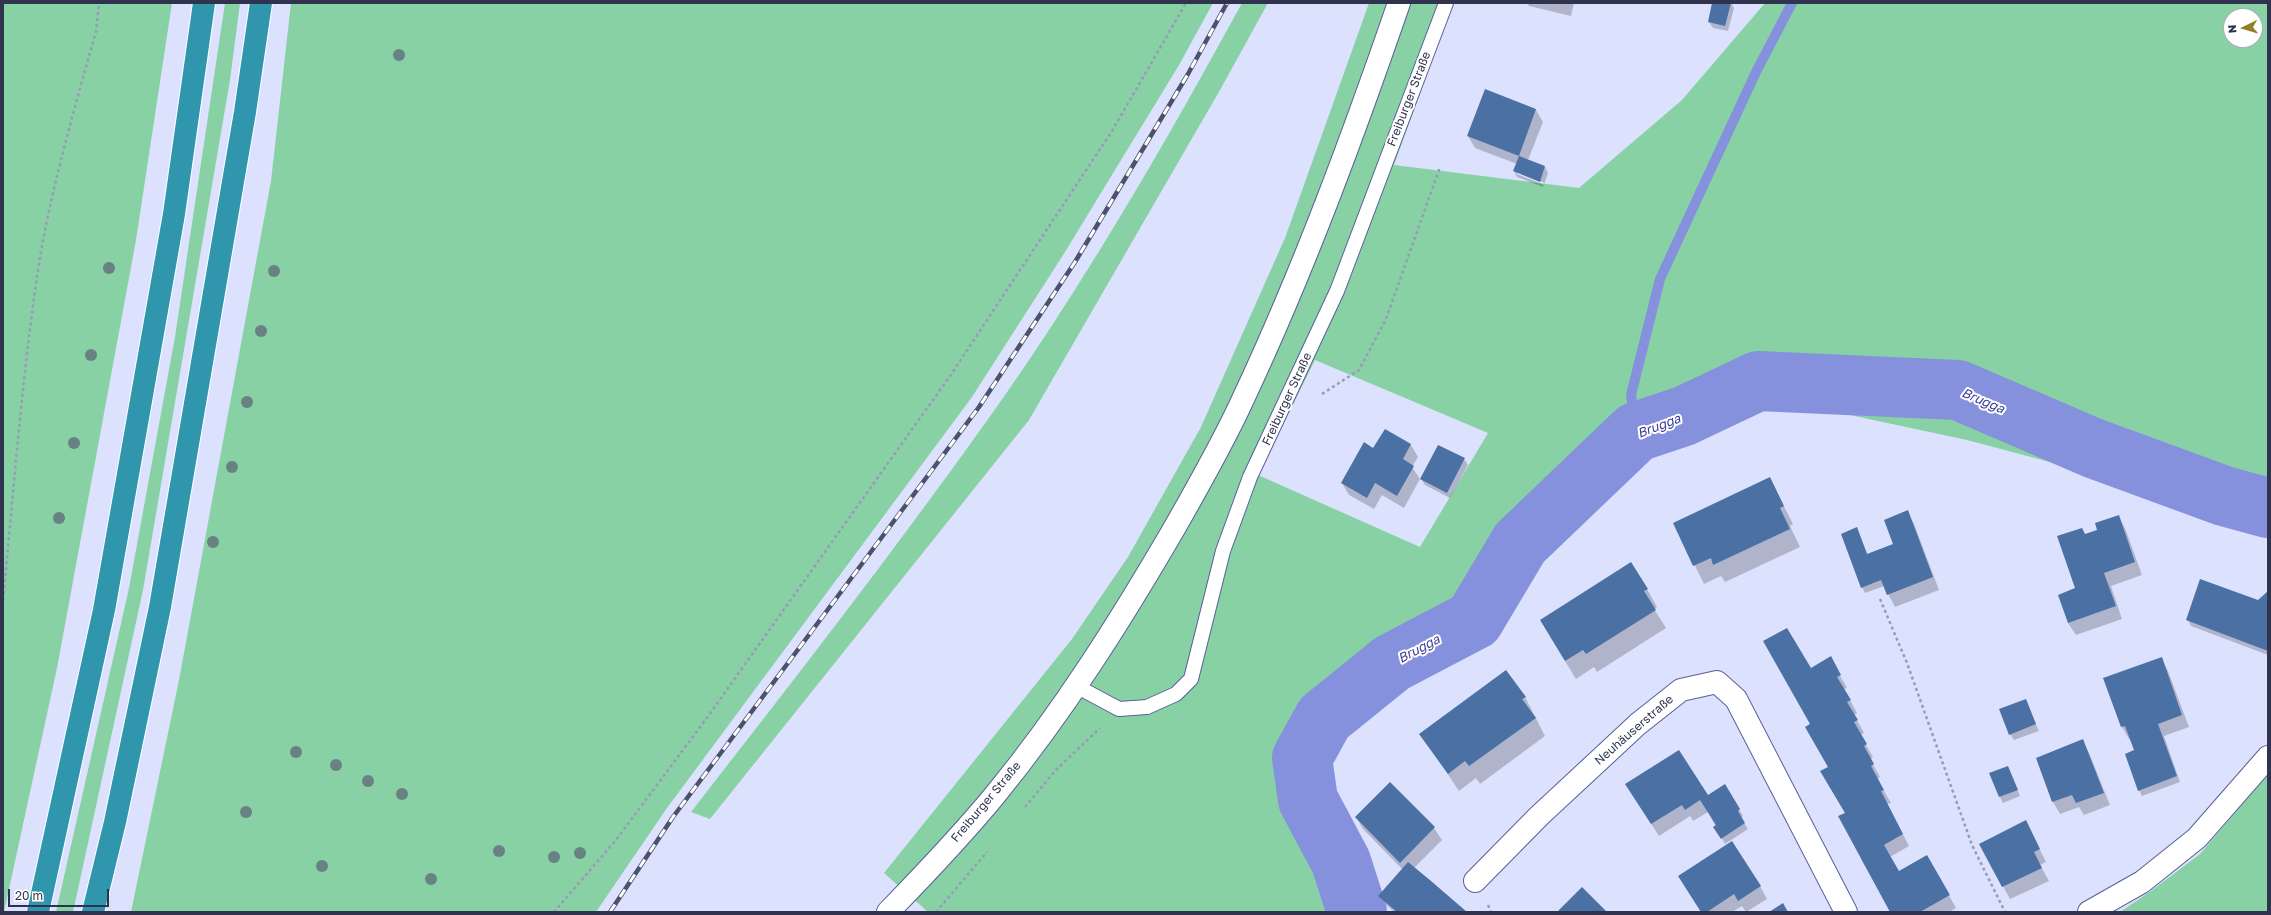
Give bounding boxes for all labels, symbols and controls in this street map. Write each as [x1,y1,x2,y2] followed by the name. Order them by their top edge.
[2223,8,2263,48] north arrow
[2225,24,2238,34] text: N
[1384,49,1434,149] street label: Freiburger Straße
[1259,350,1315,448] street label: Freiburger Straße
[1959,385,2007,417] water label: Brugga
[1635,411,1683,441] water label: Brugga
[1395,632,1443,666] water label: Brugga
[1592,692,1676,768] street label: Neuhäuserstraße
[948,759,1024,845] street label: Freiburger Straße
[10,881,111,907] scale bar
[15,888,43,903] text: 20 m

